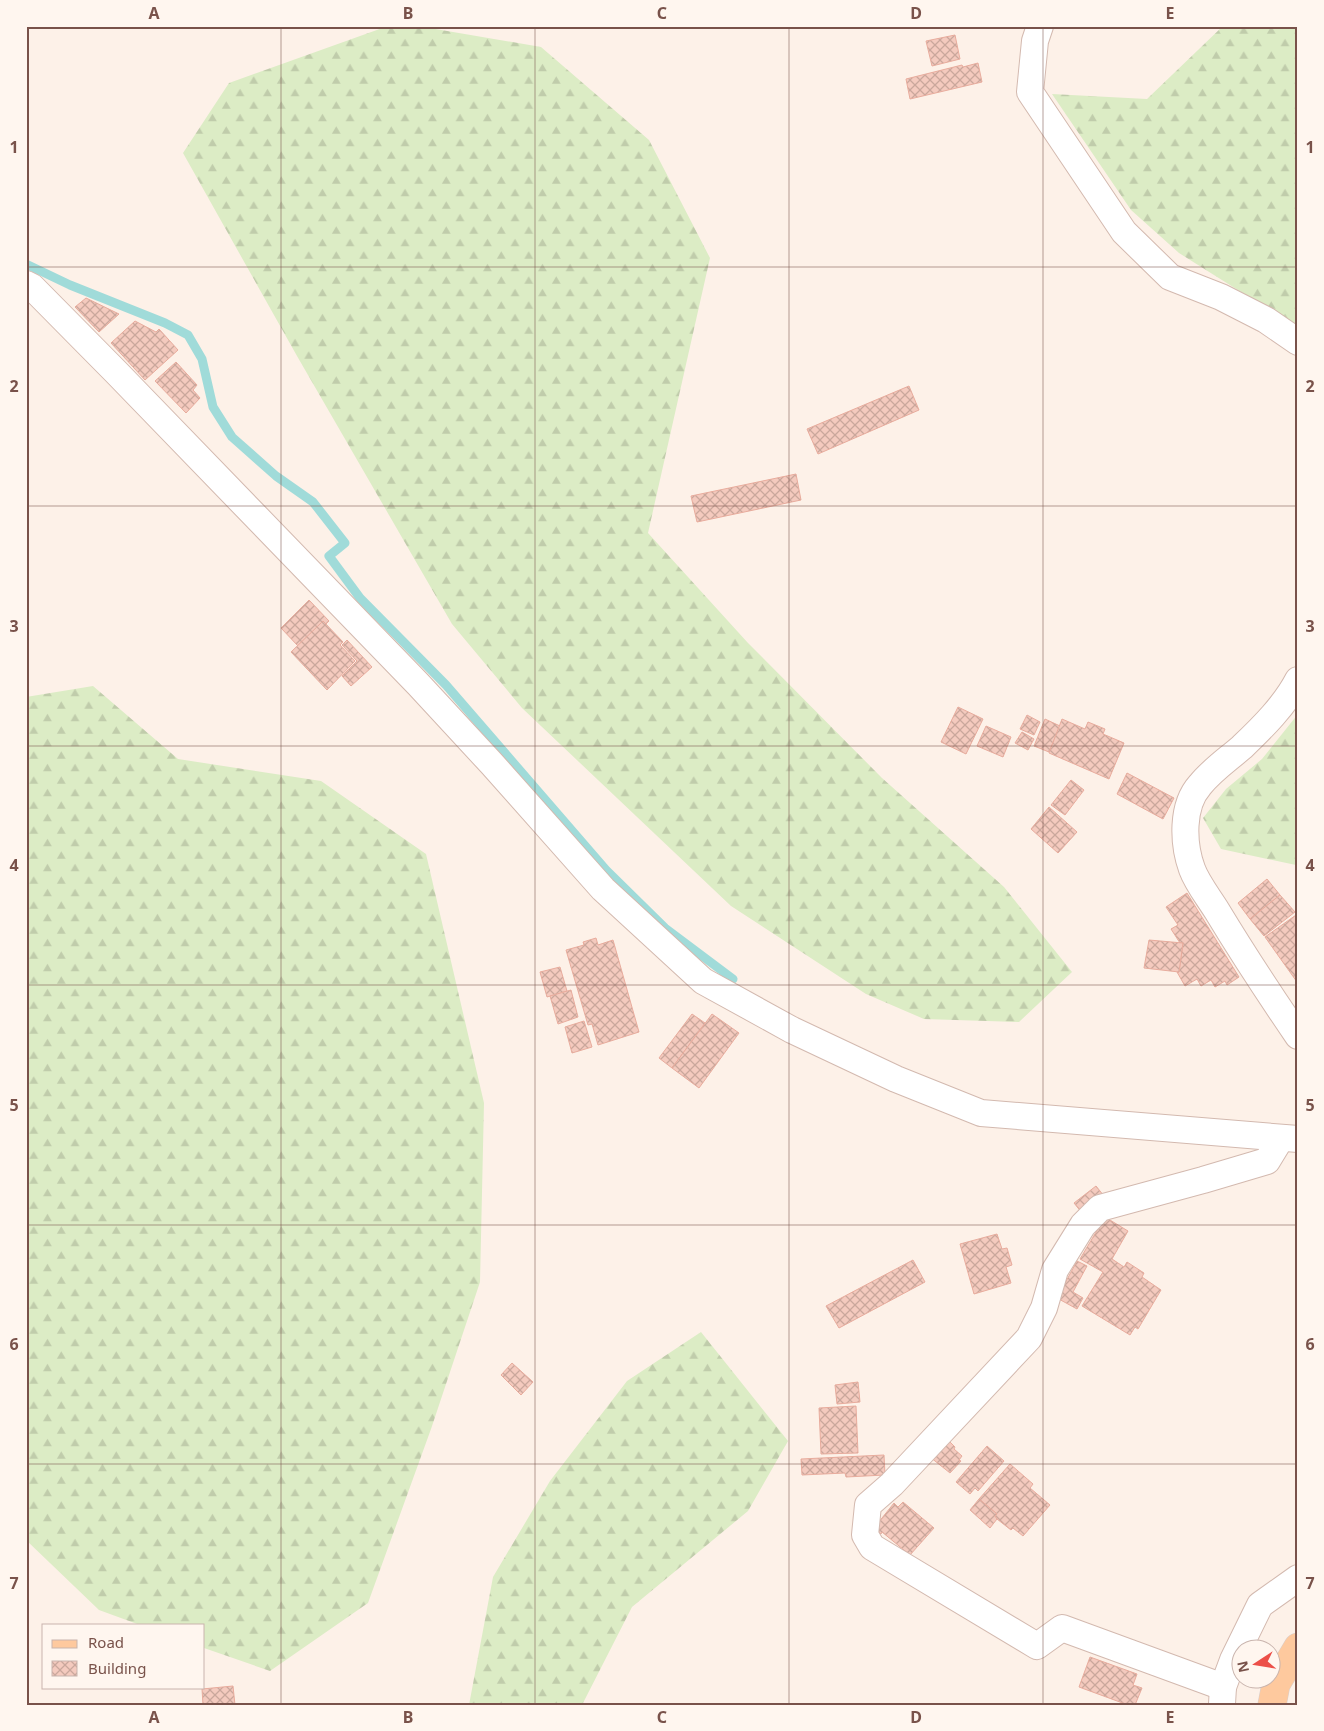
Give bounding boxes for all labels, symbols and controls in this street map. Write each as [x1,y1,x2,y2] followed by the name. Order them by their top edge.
[148,2,160,24] text: A
[403,2,413,24] text: B
[657,2,667,24] text: C
[910,2,922,24] text: D
[1166,2,1175,24] text: E
[9,136,19,158] text: 1
[1305,136,1315,158] text: 1
[9,375,19,397] text: 2
[1305,375,1315,397] text: 2
[9,615,19,637] text: 3
[1305,615,1315,637] text: 3
[9,854,19,876] text: 4
[1305,854,1315,876] text: 4
[9,1094,19,1116] text: 5
[1305,1094,1315,1116] text: 5
[9,1333,19,1355] text: 6
[1305,1333,1315,1355] text: 6
[9,1572,19,1594] text: 7
[1305,1572,1315,1594] text: 7
[42,1624,205,1688] legend
[88,1632,124,1652] text: Road
[1232,1638,1282,1688] north arrow
[88,1658,146,1678] text: Building
[1232,1659,1253,1674] text: N
[148,1706,160,1728] text: A
[403,1706,413,1728] text: B
[657,1706,667,1728] text: C
[910,1706,922,1728] text: D
[1166,1706,1175,1728] text: E

